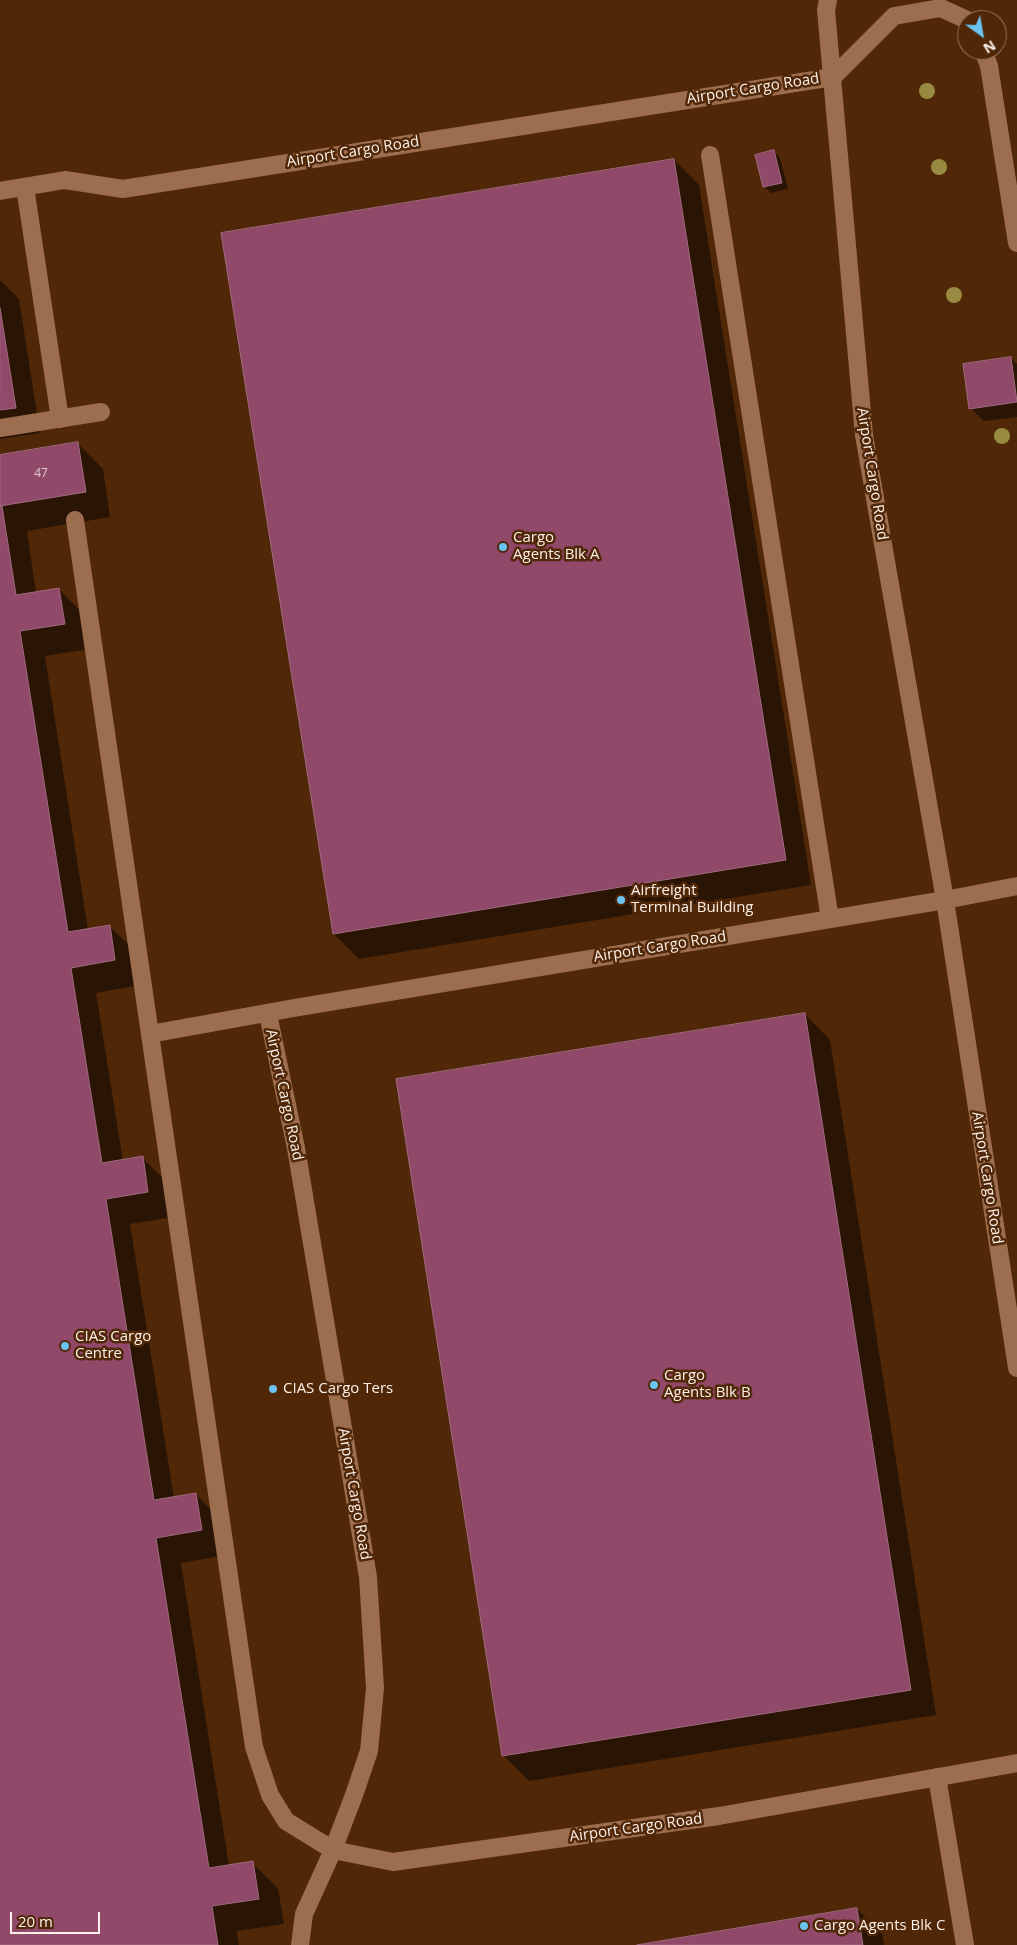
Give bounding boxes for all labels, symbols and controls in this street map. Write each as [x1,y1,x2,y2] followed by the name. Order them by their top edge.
[957,10,1007,60] north arrow
[980,36,1000,58] text: N
[686,70,820,108] street label: Airport Cargo Road
[286,133,420,171] street label: Airport Cargo Road
[853,407,891,541] street label: Airport Cargo Road
[34,467,48,481] house number: 47
[513,529,599,564] place label: Cargo Agents Blk A
[497,541,509,553] marker: Cargo Agents Blk A
[631,882,753,917] place label: Airfreight Terminal Building
[615,894,627,906] marker: Airfreight Terminal Building
[593,928,727,966] street label: Airport Cargo Road
[261,1028,307,1162] street label: Airport Cargo Road
[968,1111,1006,1245] street label: Airport Cargo Road
[75,1328,151,1363] place label: CIAS Cargo Centre
[59,1340,71,1352] marker: CIAS Cargo Centre
[664,1367,751,1402] place label: Cargo Agents Blk B
[648,1379,660,1391] marker: Cargo Agents Blk B
[283,1380,393,1398] place label: CIAS Cargo Ters
[267,1383,279,1395] marker: CIAS Cargo Ters
[334,1427,374,1561] street label: Airport Cargo Road
[569,1810,703,1846] street label: Airport Cargo Road
[12,1902,102,1934] scale bar
[18,1911,53,1931] text: 20 m
[814,1917,945,1935] place label: Cargo Agents Blk C
[798,1920,810,1932] marker: Cargo Agents Blk C

